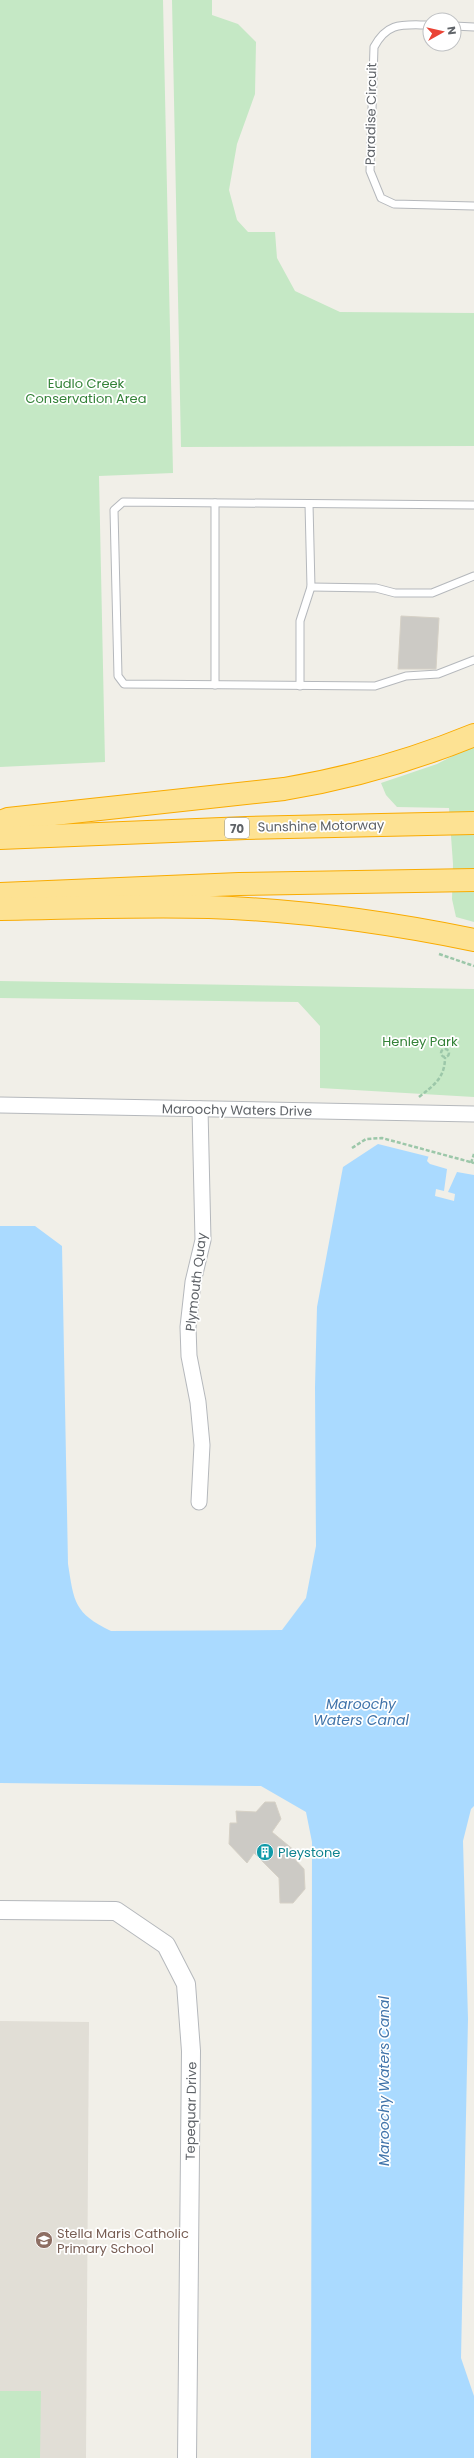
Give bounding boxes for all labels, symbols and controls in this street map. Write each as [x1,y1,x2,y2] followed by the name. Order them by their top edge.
[422,12,462,52] north arrow
[443,25,460,36] text: N
[361,62,381,165] street label: Paradise Circuit
[26,374,146,408] park label: Eudlo Creek Conservation Area
[258,815,385,837] street label: Sunshine Motorway
[225,818,249,838] road number: 70
[382,1032,458,1051] park label: Henley Park
[162,1099,312,1121] street label: Maroochy Waters Drive
[181,1231,212,1332] street label: Plymouth Quay
[313,1694,409,1730] water label: Maroochy Waters Canal
[255,1842,275,1862] building icon: Pleystone
[278,1843,340,1862] place label: Pleystone
[374,1995,394,2166] water label: Maroochy Waters Canal
[181,2061,201,2161] street label: Tepequar Drive
[57,2224,189,2258] place label: Stella Maris Catholic Primary School
[34,2230,54,2250] school or university icon: Stella Maris Catholic Primary School

